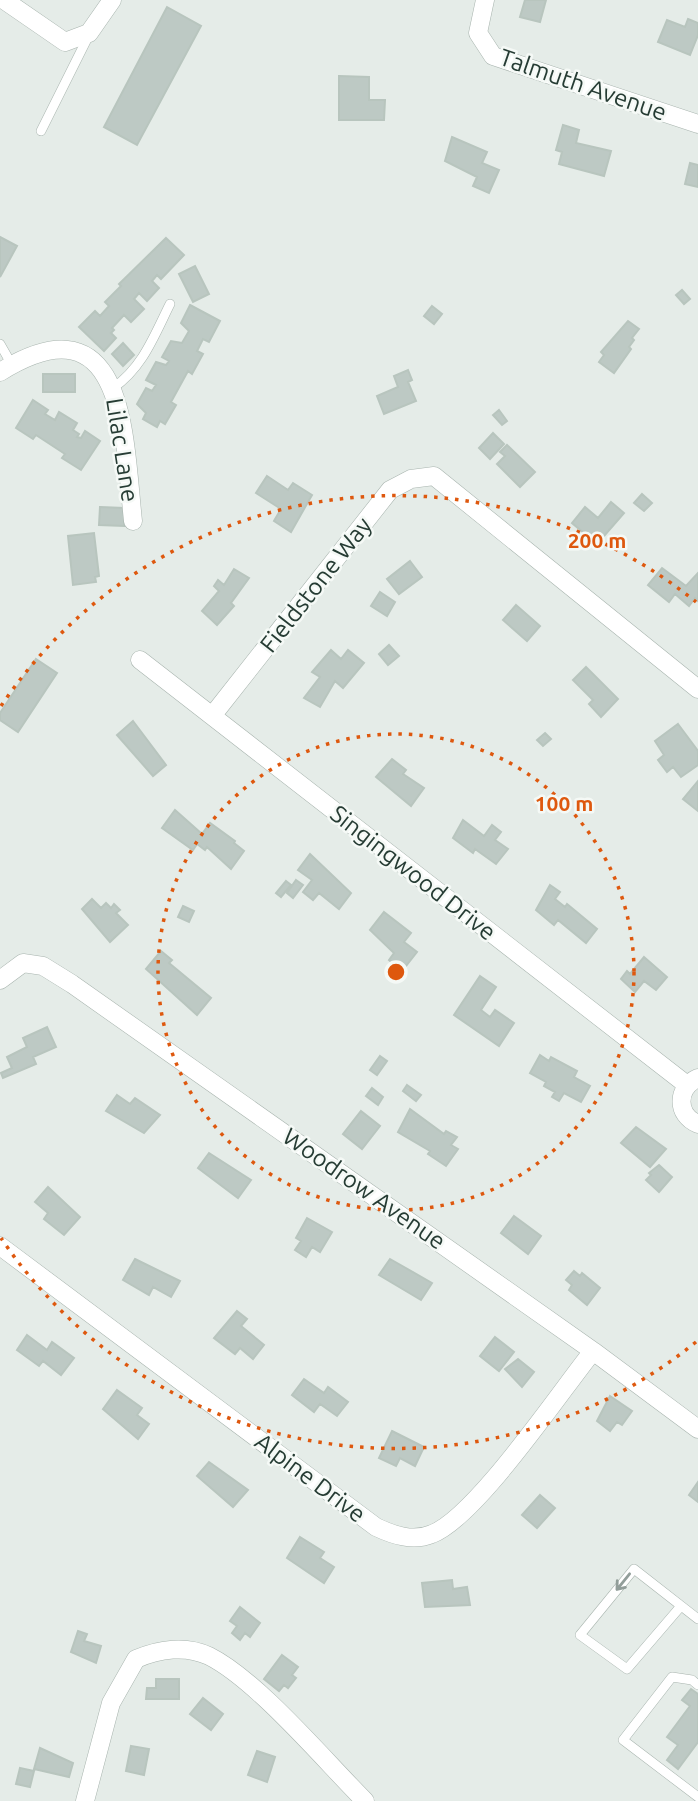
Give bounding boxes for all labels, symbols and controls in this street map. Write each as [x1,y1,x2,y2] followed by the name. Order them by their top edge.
[496,43,670,126] street label: Talmuth Avenue
[101,396,144,504] street label: Lilac Lane
[255,511,377,658] street label: Fieldstone Way
[568,528,626,552] text: 200 m
[535,791,593,815] text: 100 m
[325,800,501,945] street label: Singingwood Drive
[384,960,408,984] centre of rings
[278,1122,451,1255] street label: Woodrow Avenue
[250,1427,371,1528] street label: Alpine Drive
[616,1573,631,1591] one-way arrow

